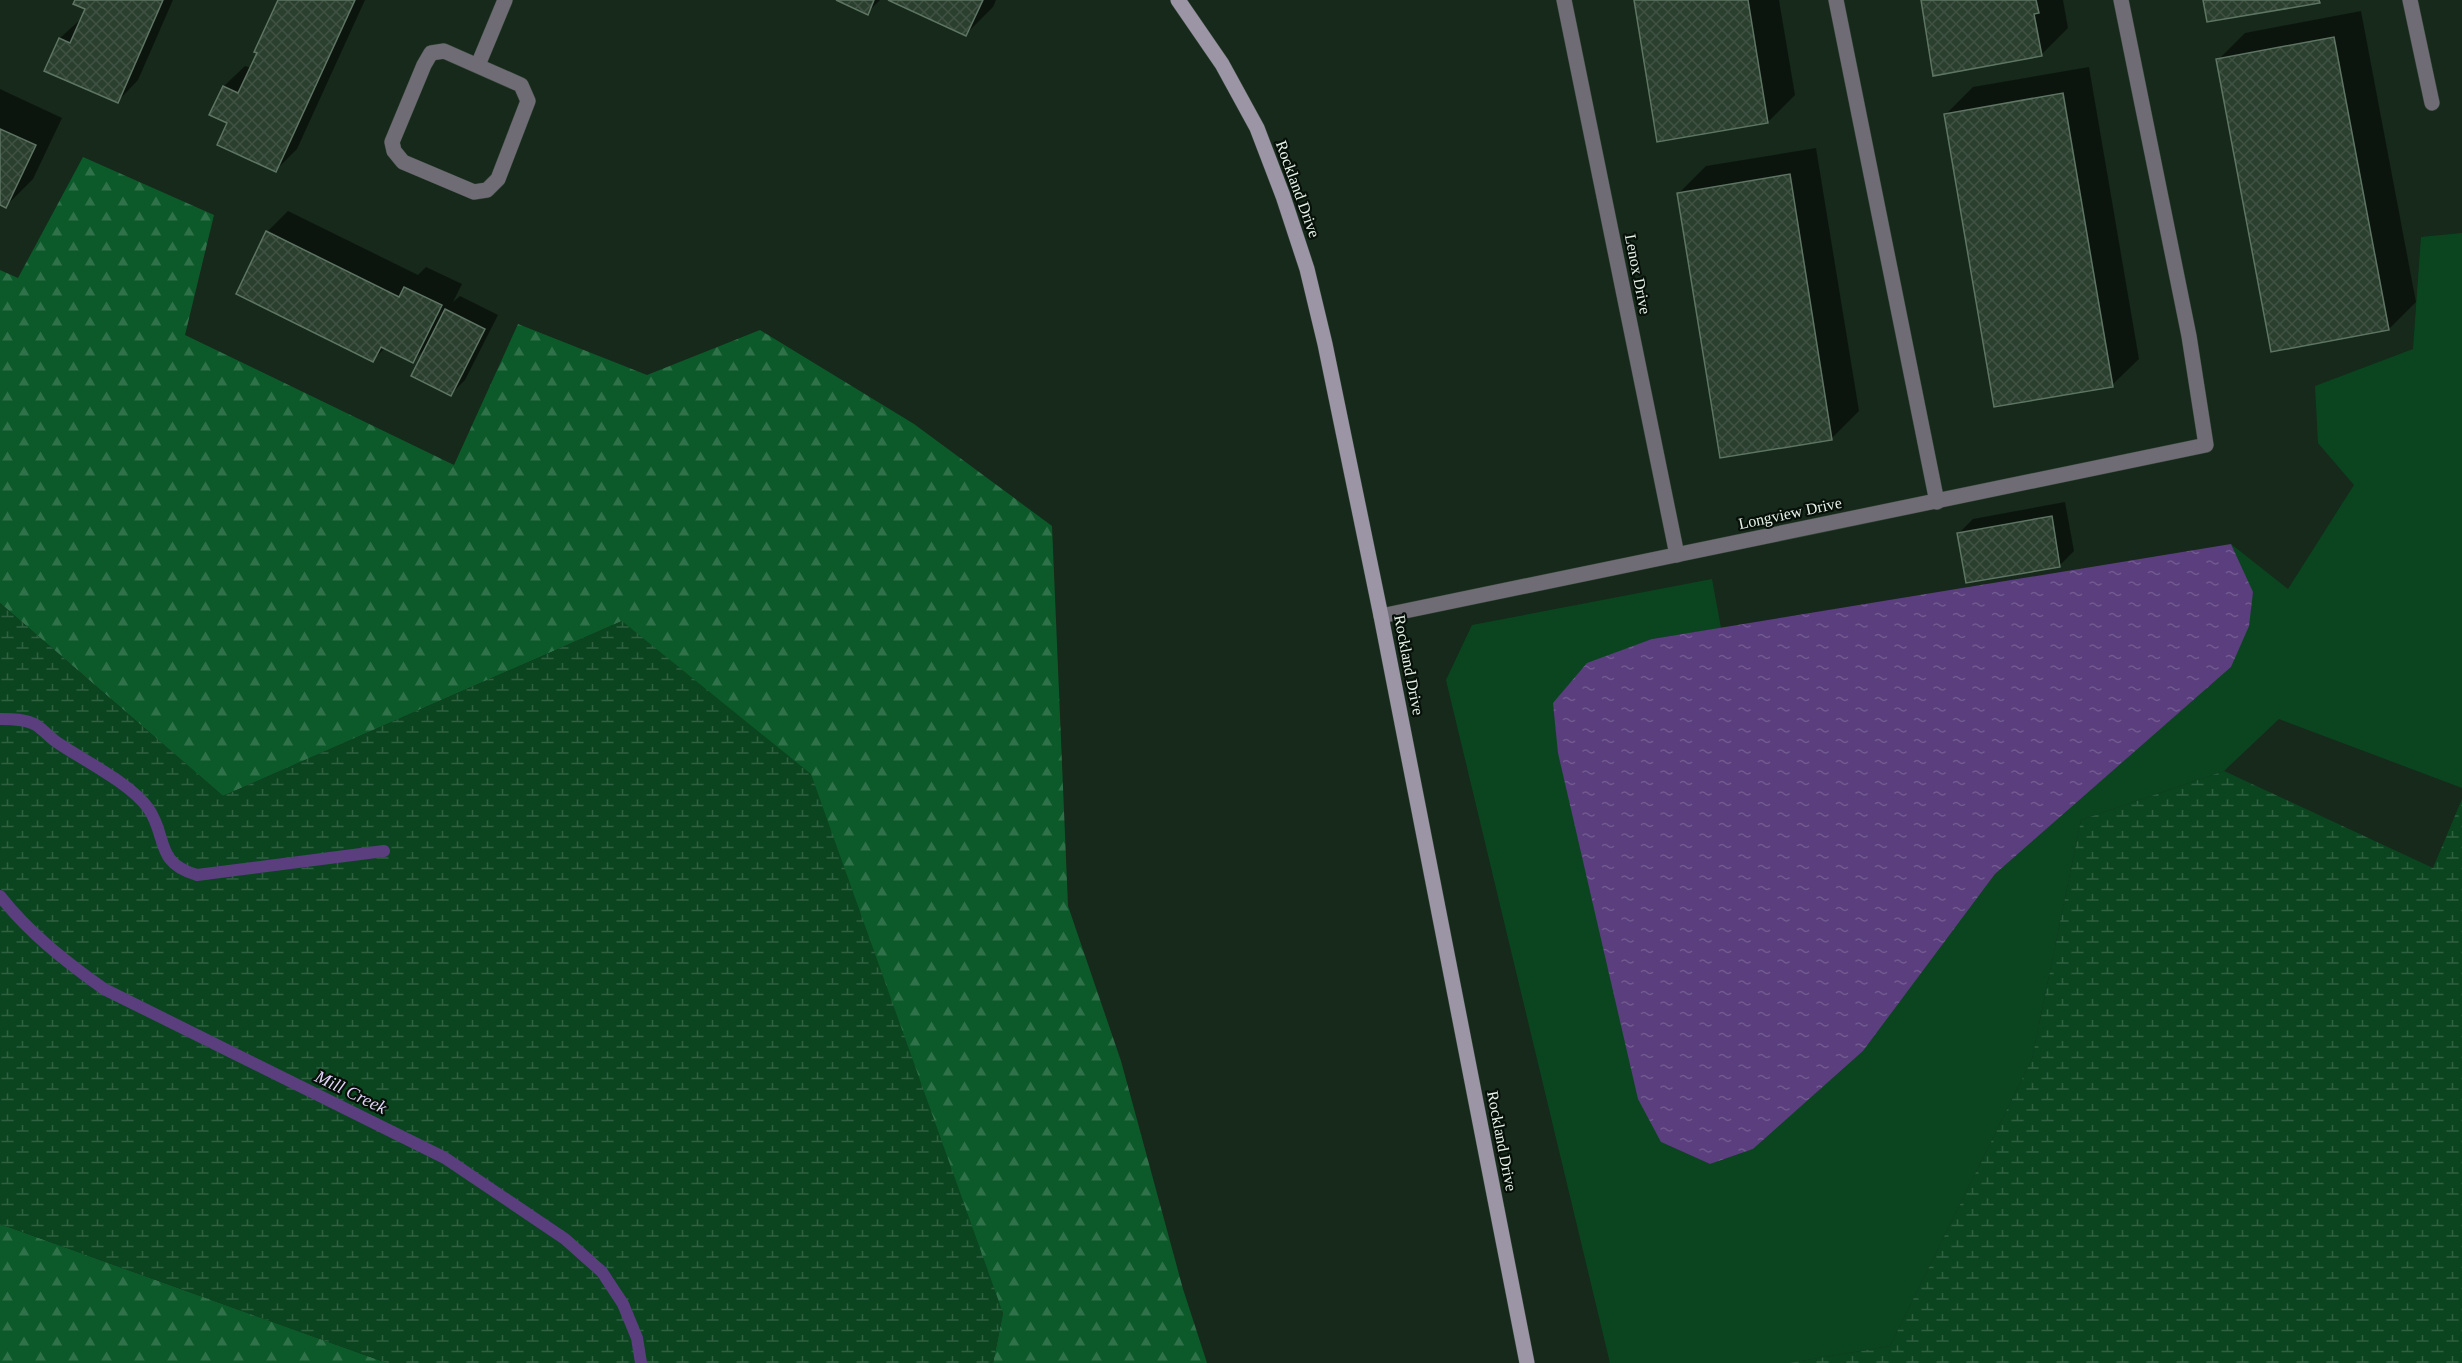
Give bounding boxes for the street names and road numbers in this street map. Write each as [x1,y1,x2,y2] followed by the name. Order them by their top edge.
[1273,138,1323,240] street label: Rockland Drive
[1622,232,1654,316] street label: Lenox Drive
[1737,494,1843,533] street label: Longview Drive
[1391,613,1427,717] street label: Rockland Drive
[1484,1089,1520,1193] street label: Rockland Drive

